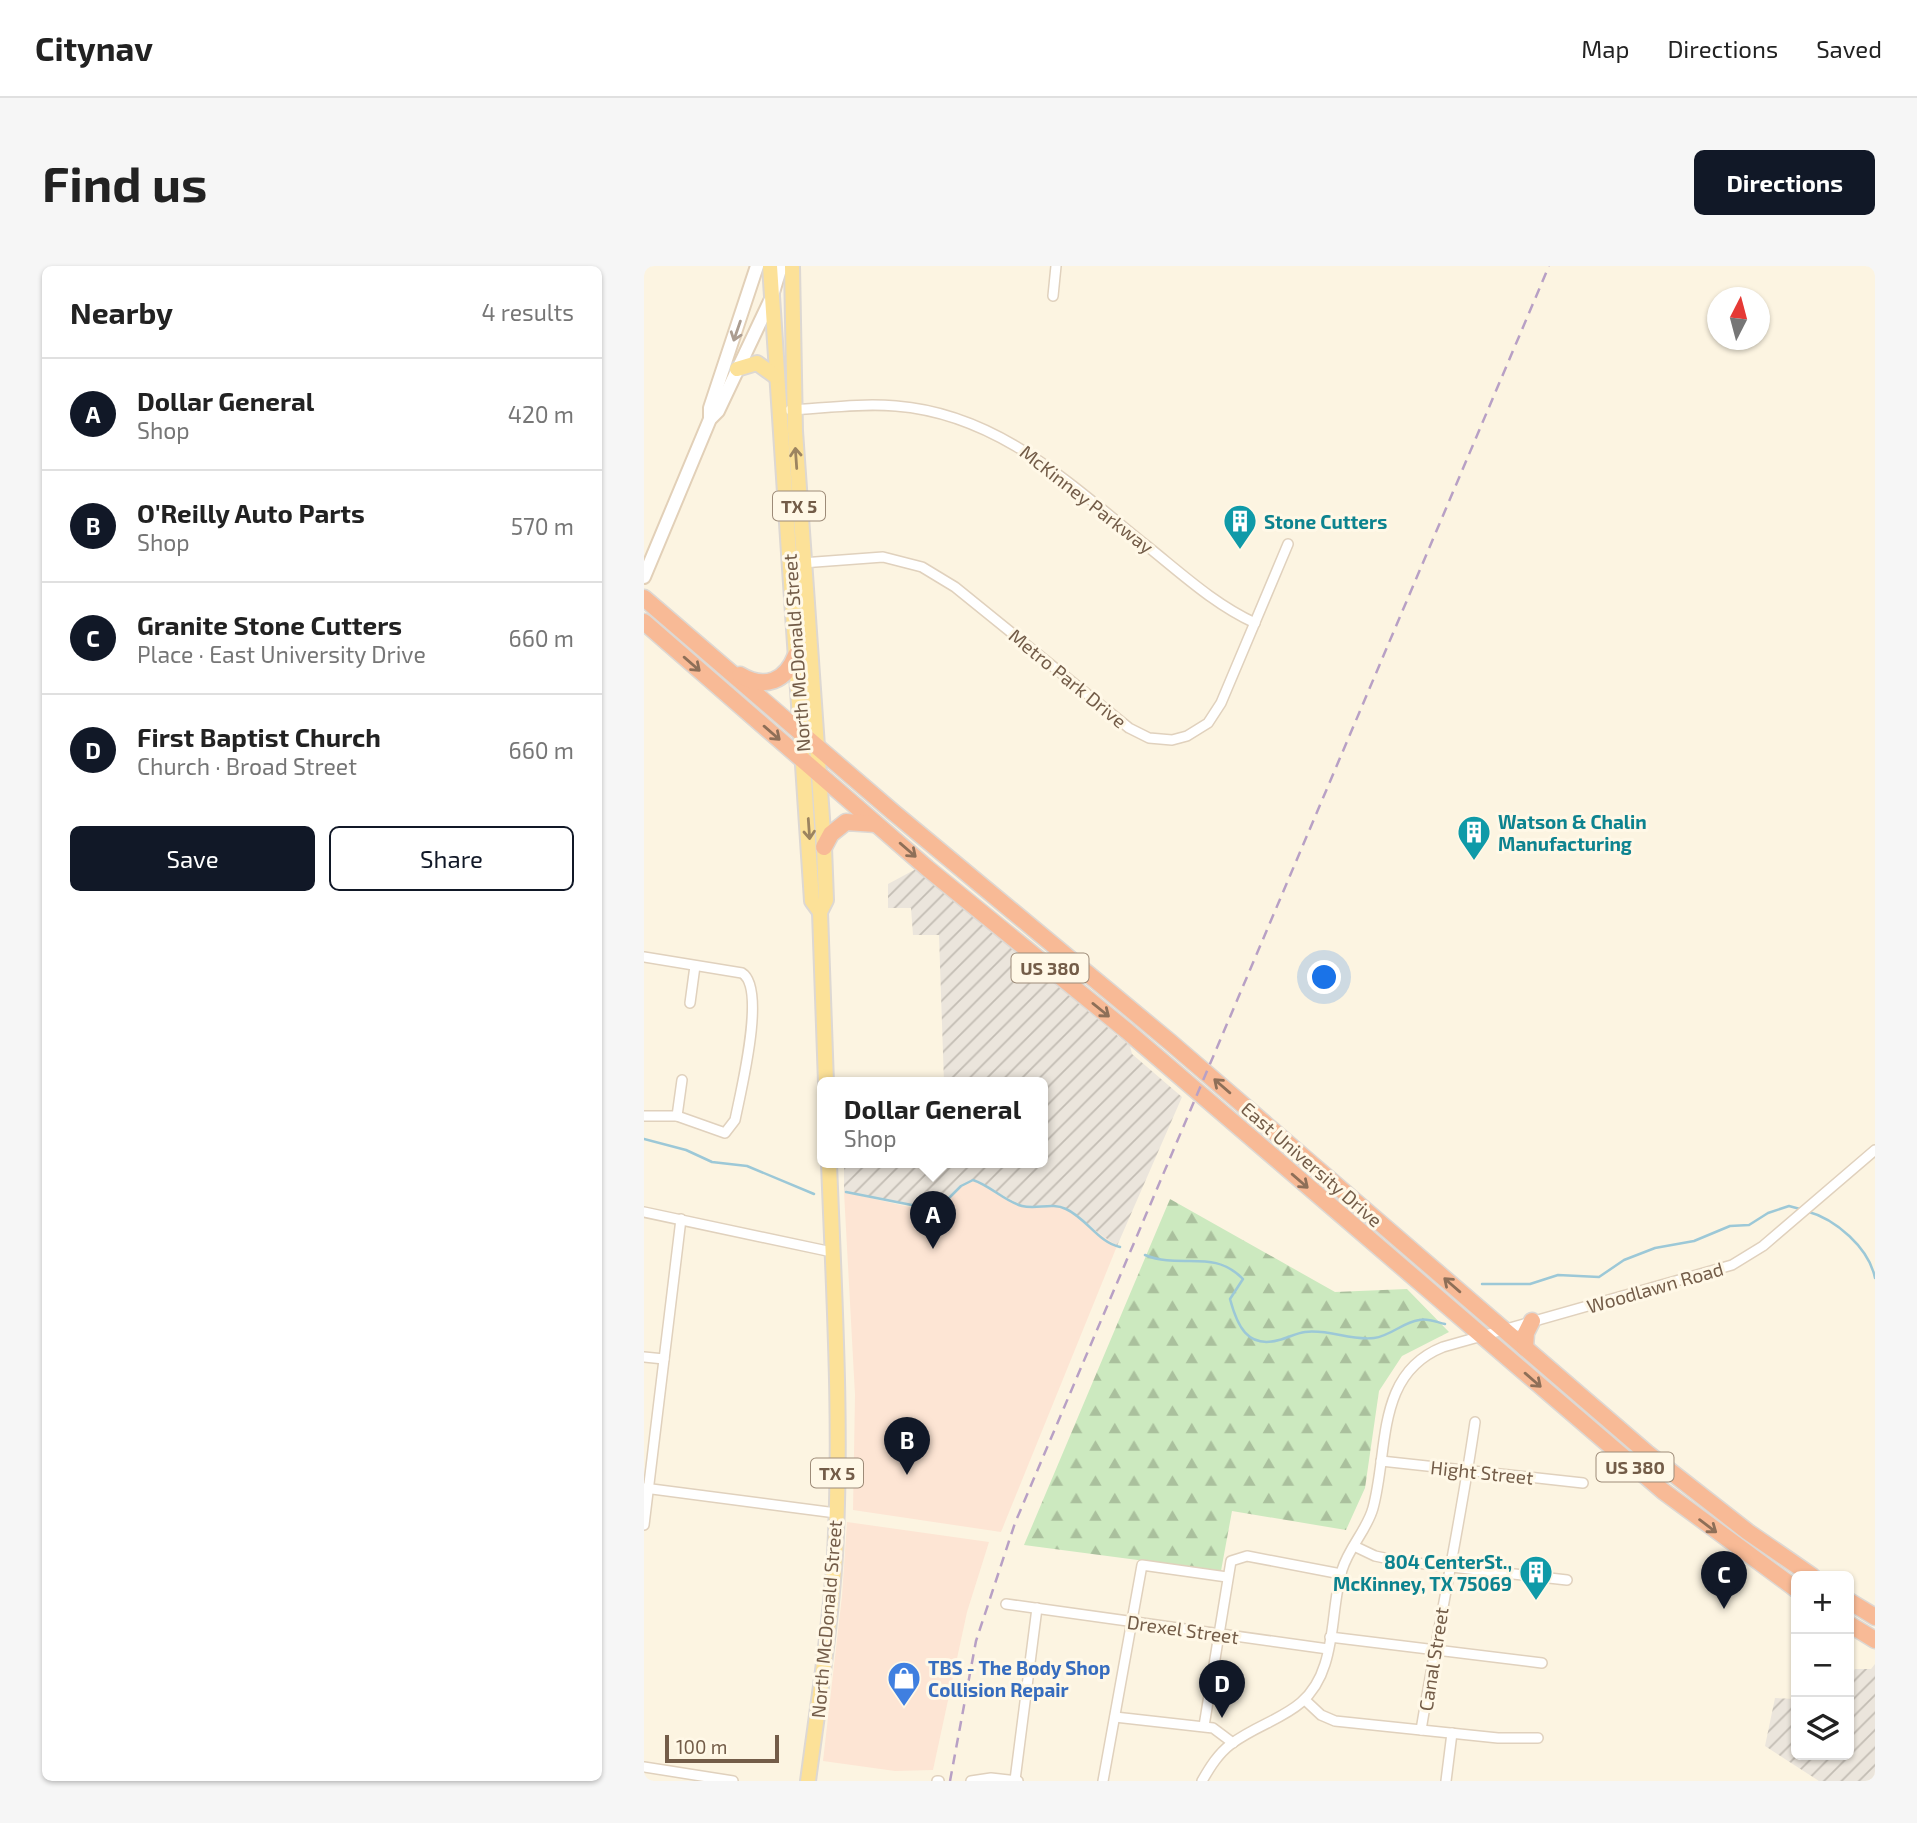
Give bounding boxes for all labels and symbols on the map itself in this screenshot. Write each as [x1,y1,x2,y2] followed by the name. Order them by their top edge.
[1707,287,1770,350] north arrow
[730,320,742,342] one-way arrow
[1016,440,1158,558] street label: McKinney Parkway
[789,447,802,470] one-way arrow
[773,492,825,520] road number: TX 5
[1221,502,1259,551] building icon: Stone Cutters
[1264,510,1387,533] place label: Stone Cutters
[778,553,814,753] street label: North McDonald Street
[1005,624,1131,732] street label: Metro Park Drive
[682,656,700,672] one-way arrow
[762,725,780,741] one-way arrow
[1498,810,1647,855] place label: Watson & Chalin Manufacturing
[1455,813,1493,862] building icon: Watson & Chalin Manufacturing
[803,817,816,839] one-way arrow
[899,842,916,859] one-way arrow
[1012,954,1088,982] road number: US 380
[1307,960,1341,994] your location
[1092,1002,1110,1018] one-way arrow
[1213,1078,1231,1094] one-way arrow
[1237,1097,1387,1231] street label: East University Drive
[1291,1173,1309,1189] one-way arrow
[910,1191,956,1249] pin: A
[1584,1257,1726,1317] street label: Woodlawn Road
[1443,1277,1461,1293] one-way arrow
[1524,1373,1542,1388] one-way arrow
[884,1417,930,1475] pin: B
[1597,1452,1674,1482] road number: US 380
[1429,1455,1535,1489] street label: Hight Street
[811,1458,863,1488] road number: TX 5
[806,1519,846,1719] street label: North McDonald Street
[1698,1519,1717,1533] one-way arrow
[1333,1550,1512,1596] place label: 804 CenterSt., McKinney, TX 75069
[1701,1551,1747,1609] pin: C
[1517,1553,1555,1602] building icon: 804 CenterSt., McKinney, TX 75069
[1413,1605,1453,1713] street label: Canal Street
[1126,1610,1240,1648] street label: Drexel Street
[928,1656,1110,1701] place label: TBS - The Body Shop Collision Repair
[885,1659,923,1708] shop icon: TBS - The Body Shop Collision Repair
[1199,1660,1245,1718] pin: D
[665,1732,779,1764] scale bar

